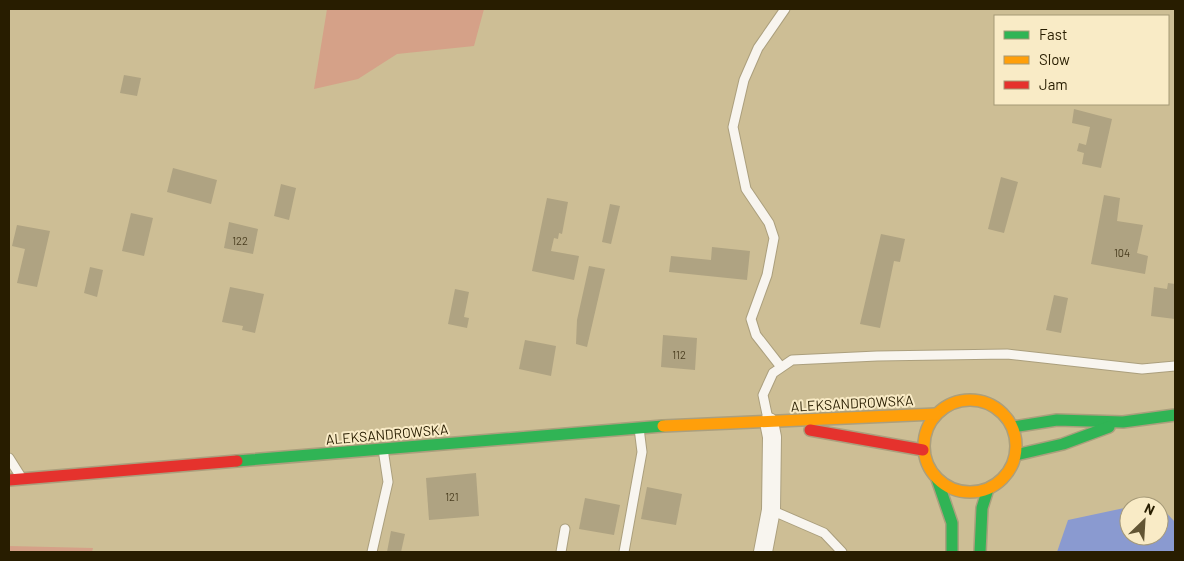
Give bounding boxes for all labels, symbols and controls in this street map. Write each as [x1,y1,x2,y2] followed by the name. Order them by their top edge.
[994,15,1169,105] legend
[1039,25,1067,43] text: Fast
[1039,50,1070,68] text: Slow
[1039,75,1068,93] text: Jam
[232,234,248,247] house number: 122
[1114,246,1130,259] house number: 104
[672,348,686,361] house number: 112
[790,391,914,415] street label: ALEKSANDROWSKA
[325,420,449,448] street label: ALEKSANDROWSKA
[445,490,459,503] house number: 121
[1119,496,1169,546] north arrow
[1142,499,1158,518] text: N

